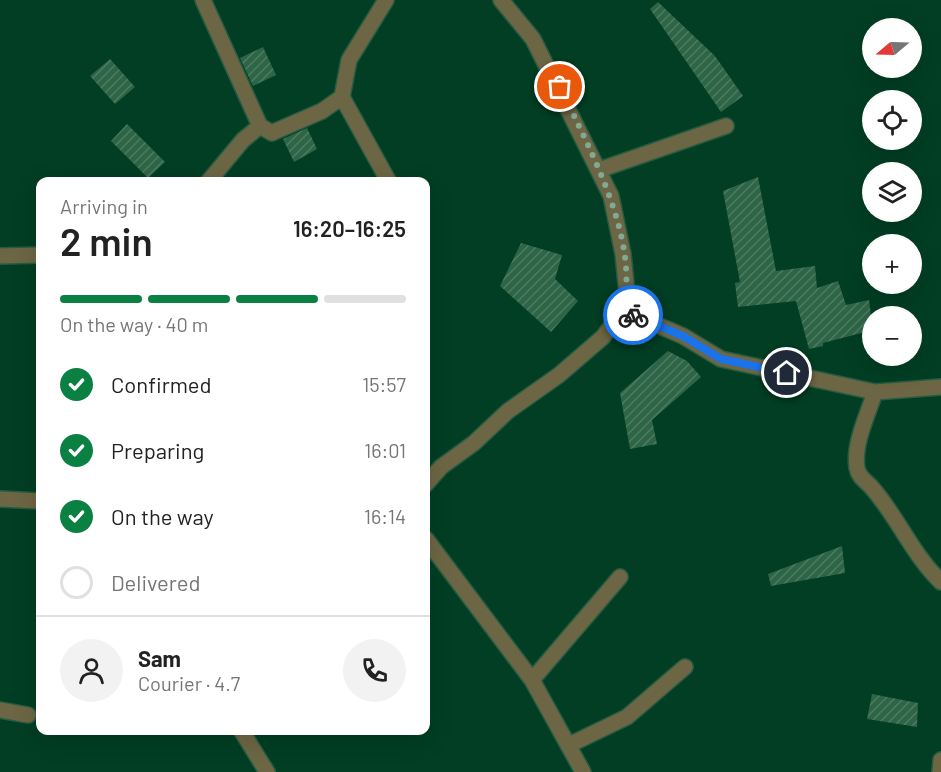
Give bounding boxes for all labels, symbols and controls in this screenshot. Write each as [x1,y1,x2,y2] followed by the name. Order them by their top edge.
[862,18,922,78] north arrow
[862,18,922,366] map controls
[534,61,585,112] pin
[543,70,576,103] icon: bag
[862,90,922,150] button: locate
[862,162,922,222] button: layers
[60,194,148,218] text: Arriving in
[293,215,406,241] text: 16:20–16:25
[60,217,153,264] text: 2 min
[862,234,922,294] button: +
[603,285,663,345] courier
[617,299,650,332] icon: bike
[862,306,922,366] button: −
[60,312,208,336] text: On the way · 40 m
[761,347,812,398] pin
[770,356,803,389] icon: home
[60,368,93,401] icon: check
[111,371,211,397] text: Confirmed
[362,372,406,396] text: 15:57
[60,434,93,467] icon: check
[111,437,204,463] text: Preparing
[364,438,406,462] text: 16:01
[60,500,93,533] icon: check
[111,503,214,529] text: On the way
[364,504,406,528] text: 16:14
[111,569,200,595] text: Delivered
[60,639,123,702] button: person
[343,639,406,702] button: phone
[138,645,181,671] text: Sam
[138,671,240,695] text: Courier · 4.7

